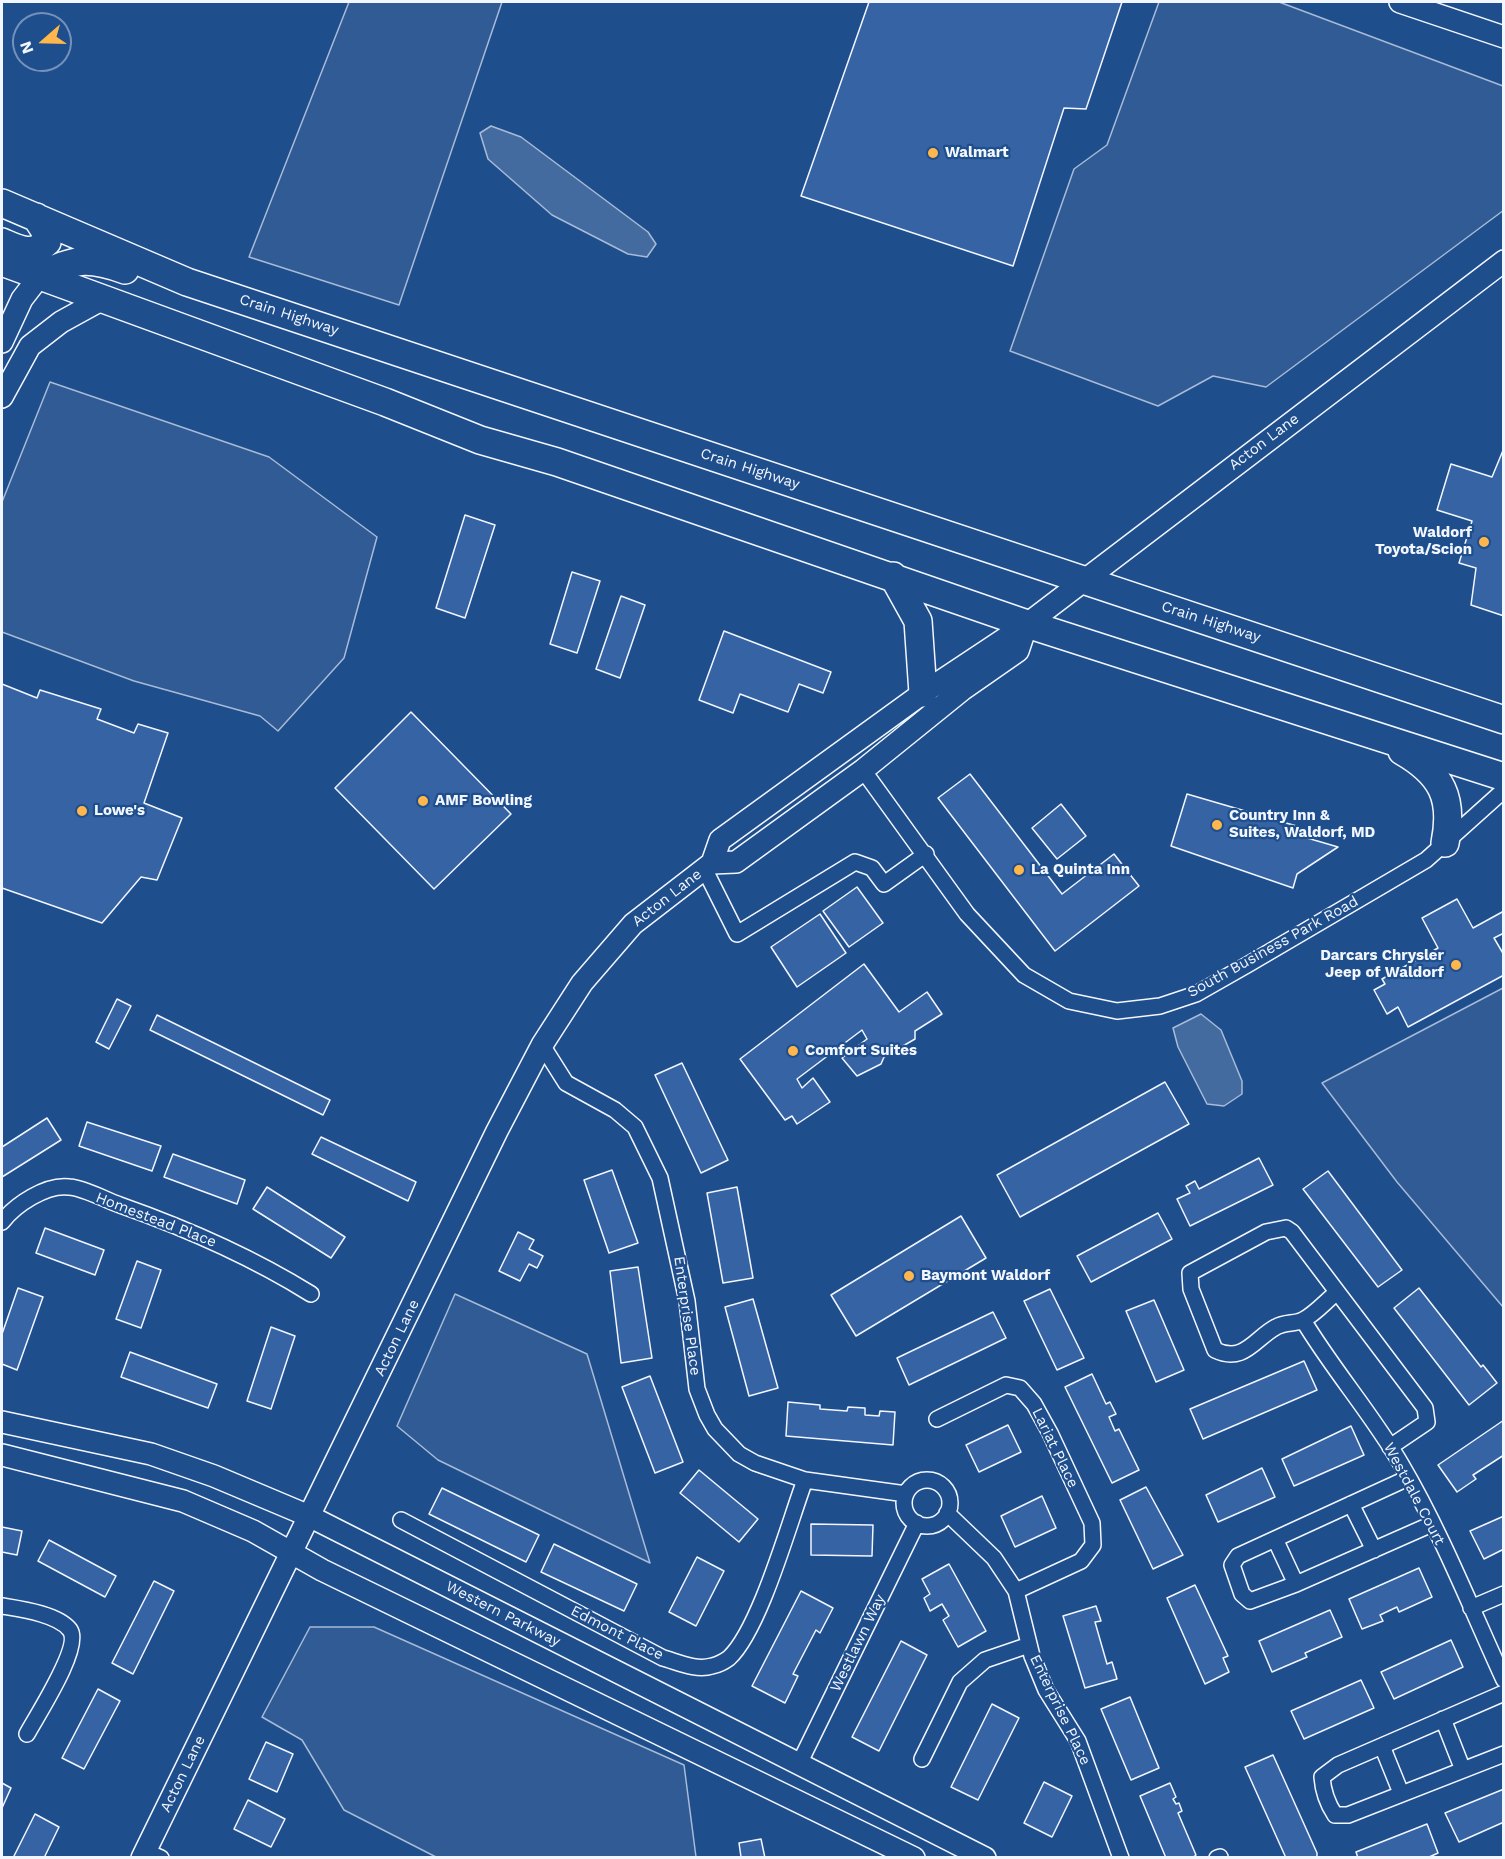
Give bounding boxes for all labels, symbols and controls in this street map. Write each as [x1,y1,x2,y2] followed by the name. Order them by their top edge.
[12,12,72,72] north arrow
[16,39,37,56] text: N
[945,144,1009,162] place label: Walmart
[926,146,940,160] marker: Walmart
[237,290,341,340] street label: Crain Highway
[1225,410,1303,474] street label: Acton Lane
[698,444,802,494] street label: Crain Highway
[1375,524,1472,559] place label: Waldorf Toyota/Scion
[1477,535,1491,549] marker: Waldorf Toyota/Scion
[1159,597,1263,647] street label: Crain Highway
[435,792,532,810] place label: AMF Bowling
[416,794,430,808] marker: AMF Bowling
[94,802,145,820] place label: Lowe's
[75,804,89,818] marker: Lowe's
[1229,807,1375,842] place label: Country Inn & Suites, Waldorf, MD
[1210,818,1224,832] marker: Country Inn & Suites, Waldorf, MD
[1031,861,1130,879] place label: La Quinta Inn
[1012,863,1026,877] marker: La Quinta Inn
[629,865,705,931] street label: Acton Lane
[1185,892,1361,1002] street label: South Business Park Road
[1320,947,1444,982] place label: Darcars Chrysler Jeep of Waldorf
[1449,958,1463,972] marker: Darcars Chrysler Jeep of Waldorf
[805,1042,917,1060] place label: Comfort Suites
[786,1044,800,1058] marker: Comfort Suites
[93,1189,219,1251] street label: Homestead Place
[670,1255,704,1377] street label: Enterprise Place
[921,1267,1050,1285] place label: Baymont Waldorf
[902,1269,916,1283] marker: Baymont Waldorf
[371,1297,423,1379] street label: Acton Lane
[1028,1405,1082,1491] street label: Lariat Place
[1379,1440,1449,1548] street label: Westdale Court
[443,1577,563,1651] street label: Western Parkway
[827,1591,889,1695] street label: Westlawn Way
[568,1602,666,1664] street label: Edmont Place
[1026,1652,1094,1768] street label: Enterprise Place
[157,1733,209,1815] street label: Acton Lane

